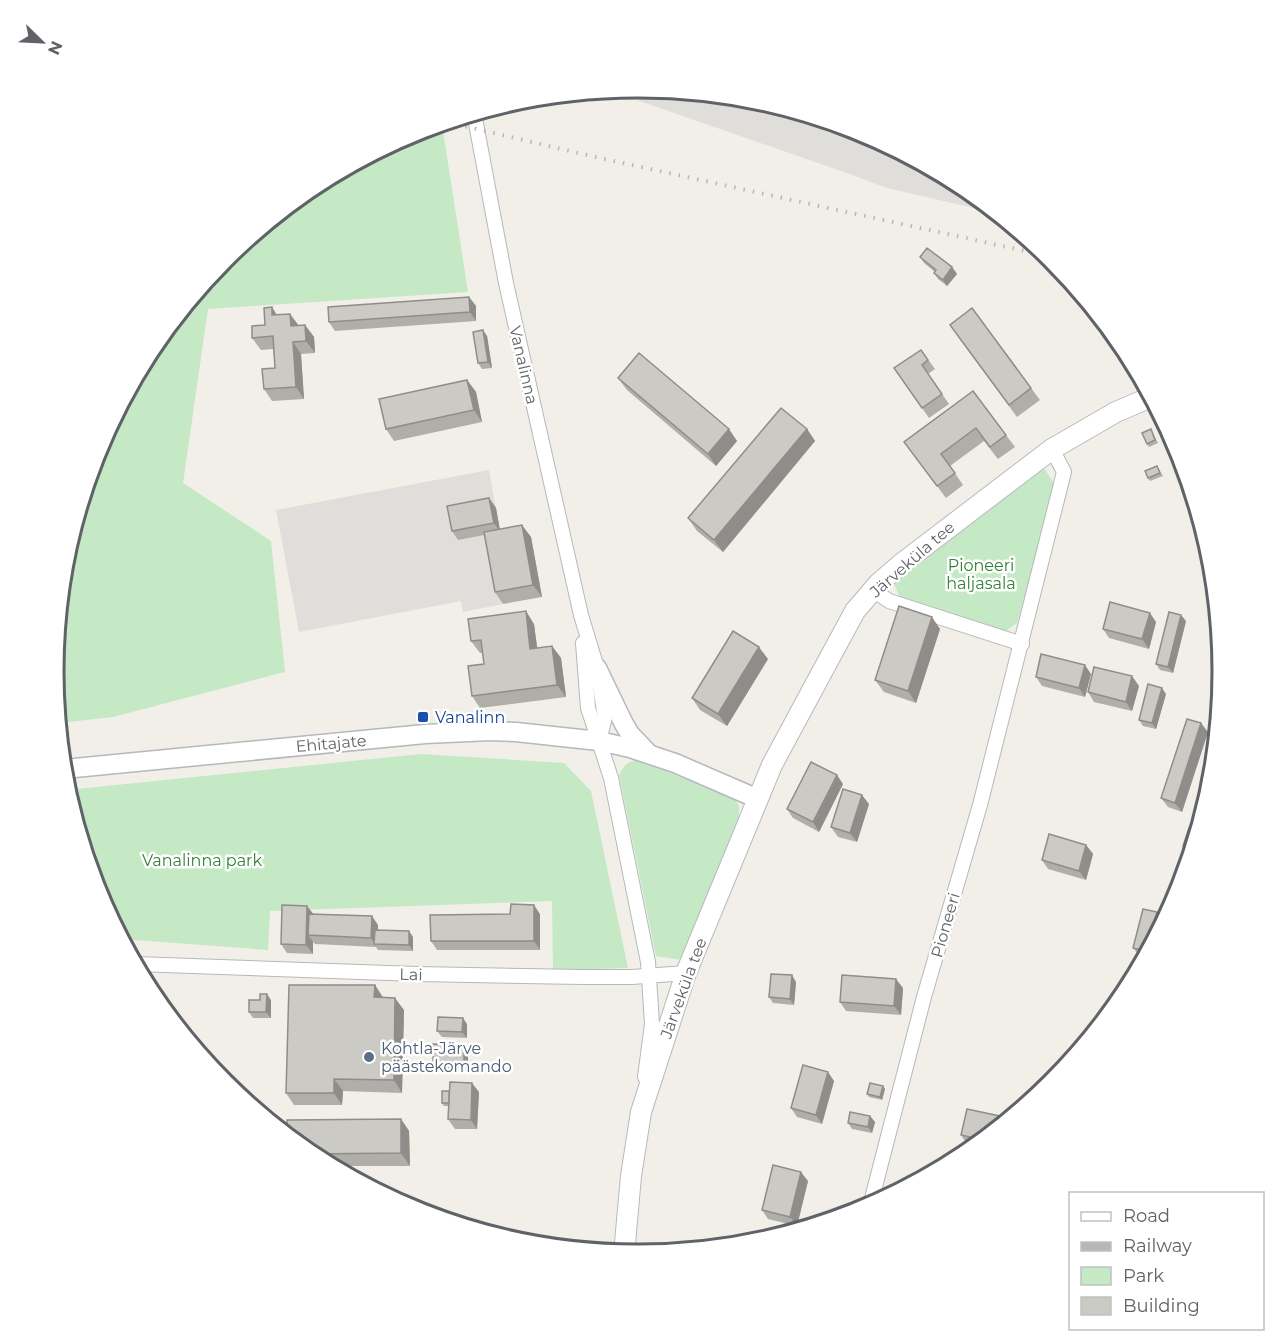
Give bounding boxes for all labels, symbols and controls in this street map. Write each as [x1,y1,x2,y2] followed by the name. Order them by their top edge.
[12,12,72,72] north arrow
[44,38,67,58] text: N
[505,324,542,406] street label: Vanalinna
[865,517,958,602] street label: Järveküla tee
[946,556,1016,593] park label: Pioneeri haljasala
[435,708,505,727] place label: Vanalinn
[416,710,430,724] marker: Vanalinn
[295,731,367,756] street label: Ehitajate
[142,851,262,870] park label: Vanalinna park
[927,891,964,960] street label: Pioneeri
[656,935,710,1042] street label: Järveküla tee
[399,965,423,984] street label: Lai
[381,1039,512,1076] place label: Kohtla-Järve päästekomando
[362,1050,376,1064] marker: Kohtla-Järve päästekomando
[1069,1192,1264,1330] legend
[1123,1205,1170,1227] text: Road
[1123,1235,1192,1257] text: Railway
[1123,1265,1164,1287] text: Park
[1123,1295,1200,1317] text: Building

